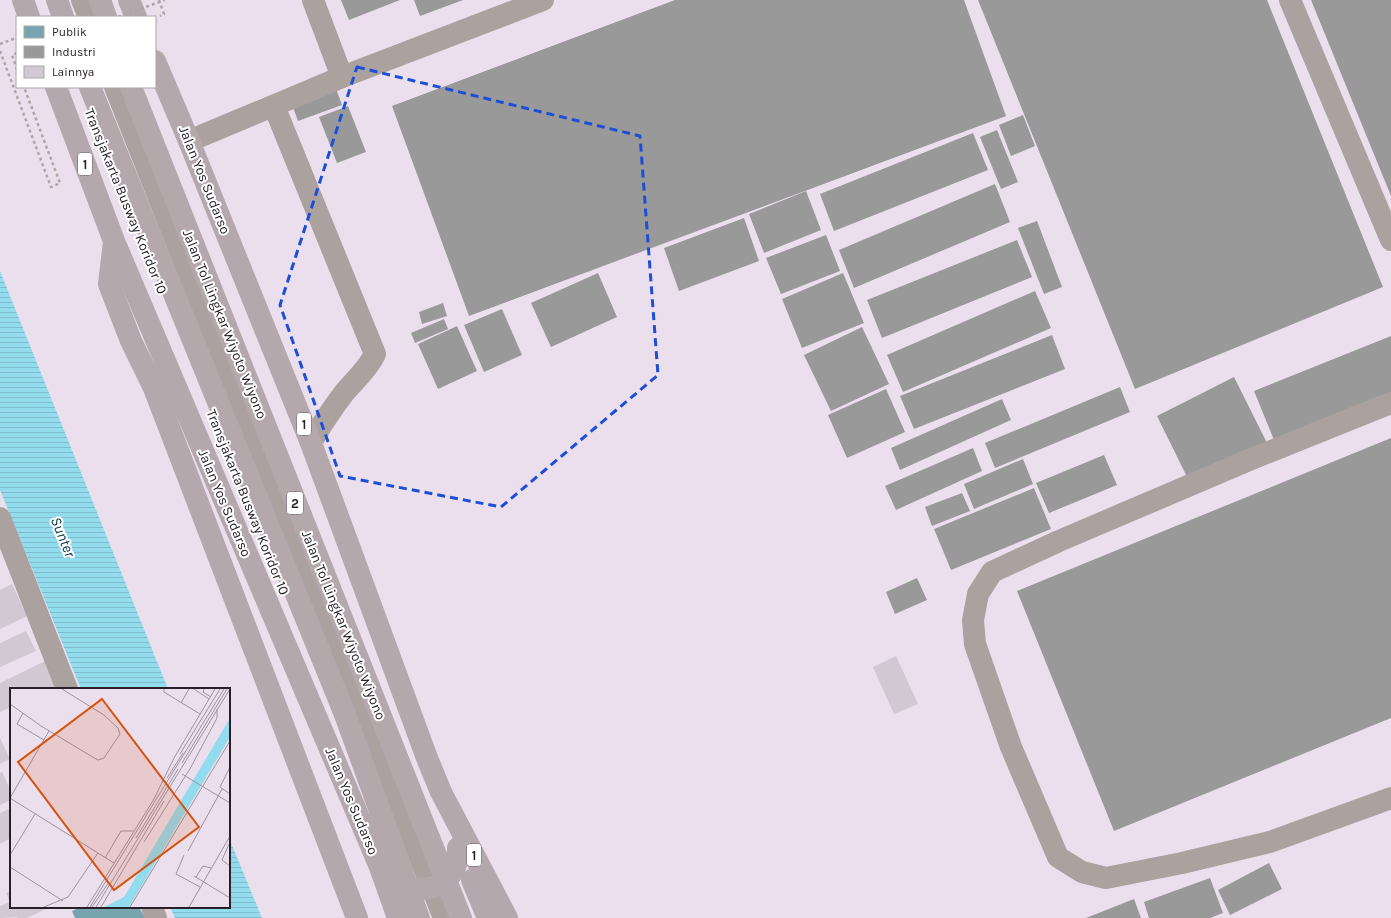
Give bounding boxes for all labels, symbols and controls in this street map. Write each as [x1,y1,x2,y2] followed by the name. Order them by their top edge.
[16,16,156,88] legend
[52,25,87,39] text: Publik
[52,45,96,59] text: Industri
[52,65,94,79] text: Lainnya
[80,106,171,296] street label: Transjakarta Busway Koridor 10
[175,124,234,237] street label: Jalan Yos Sudarso
[78,153,92,175] road number: 1
[179,227,270,421] street label: Jalan Tol Lingkar Wiyoto Wiyono
[202,407,293,597] street label: Transjakarta Busway Koridor 10
[297,413,311,435] road number: 1
[194,447,255,559] street label: Jalan Yos Sudarso
[287,492,303,514] road number: 2
[47,514,79,560] water label: Sunter
[298,528,389,722] street label: Jalan Tol Lingkar Wiyoto Wiyono
[10,688,230,908] inset map
[321,745,382,857] street label: Jalan Yos Sudarso
[467,844,481,866] road number: 1

